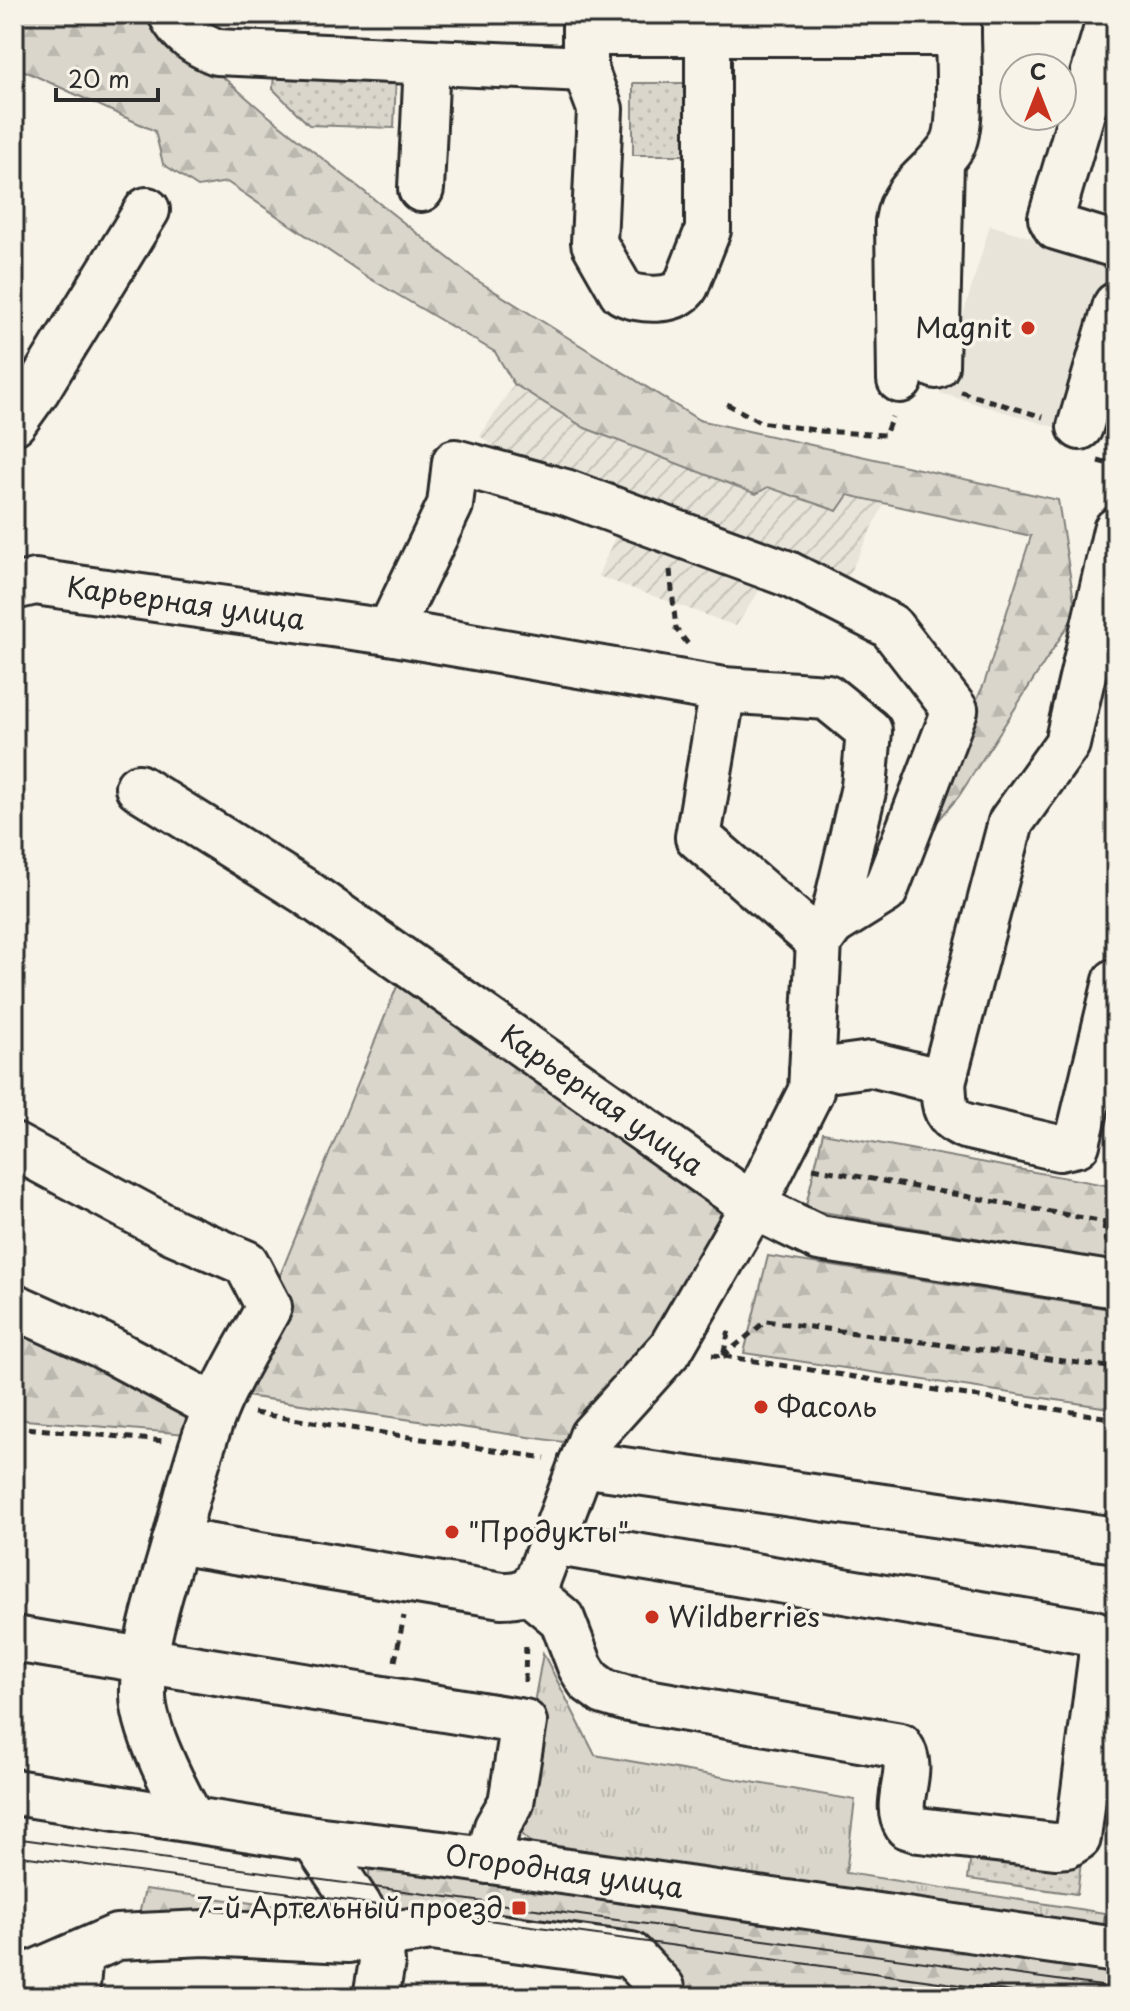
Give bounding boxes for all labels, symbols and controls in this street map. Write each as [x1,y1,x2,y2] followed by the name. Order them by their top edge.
[56,52,158,102] scale bar
[998,52,1078,132] north arrow
[1030,54,1046,87] text: С
[68,60,130,96] text: 20 m
[915,305,1012,348] place label: Magnit
[1019,319,1037,337] marker: Magnit
[64,564,308,640] street label: Карьерная улица
[492,1012,714,1186] street label: Карьерная улица
[777,1384,877,1427] place label: Фасоль
[752,1398,770,1416] marker: Фасоль
[468,1509,629,1552] place label: "Продукты"
[443,1523,461,1541] marker: "Продукты"
[668,1594,820,1637] place label: Wildberries
[643,1608,661,1626] marker: Wildberries
[443,1832,687,1908] street label: Огородная улица
[196,1885,503,1928] place label: 7-й Артельный проезд
[510,1899,528,1917] marker: 7-й Артельный проезд

